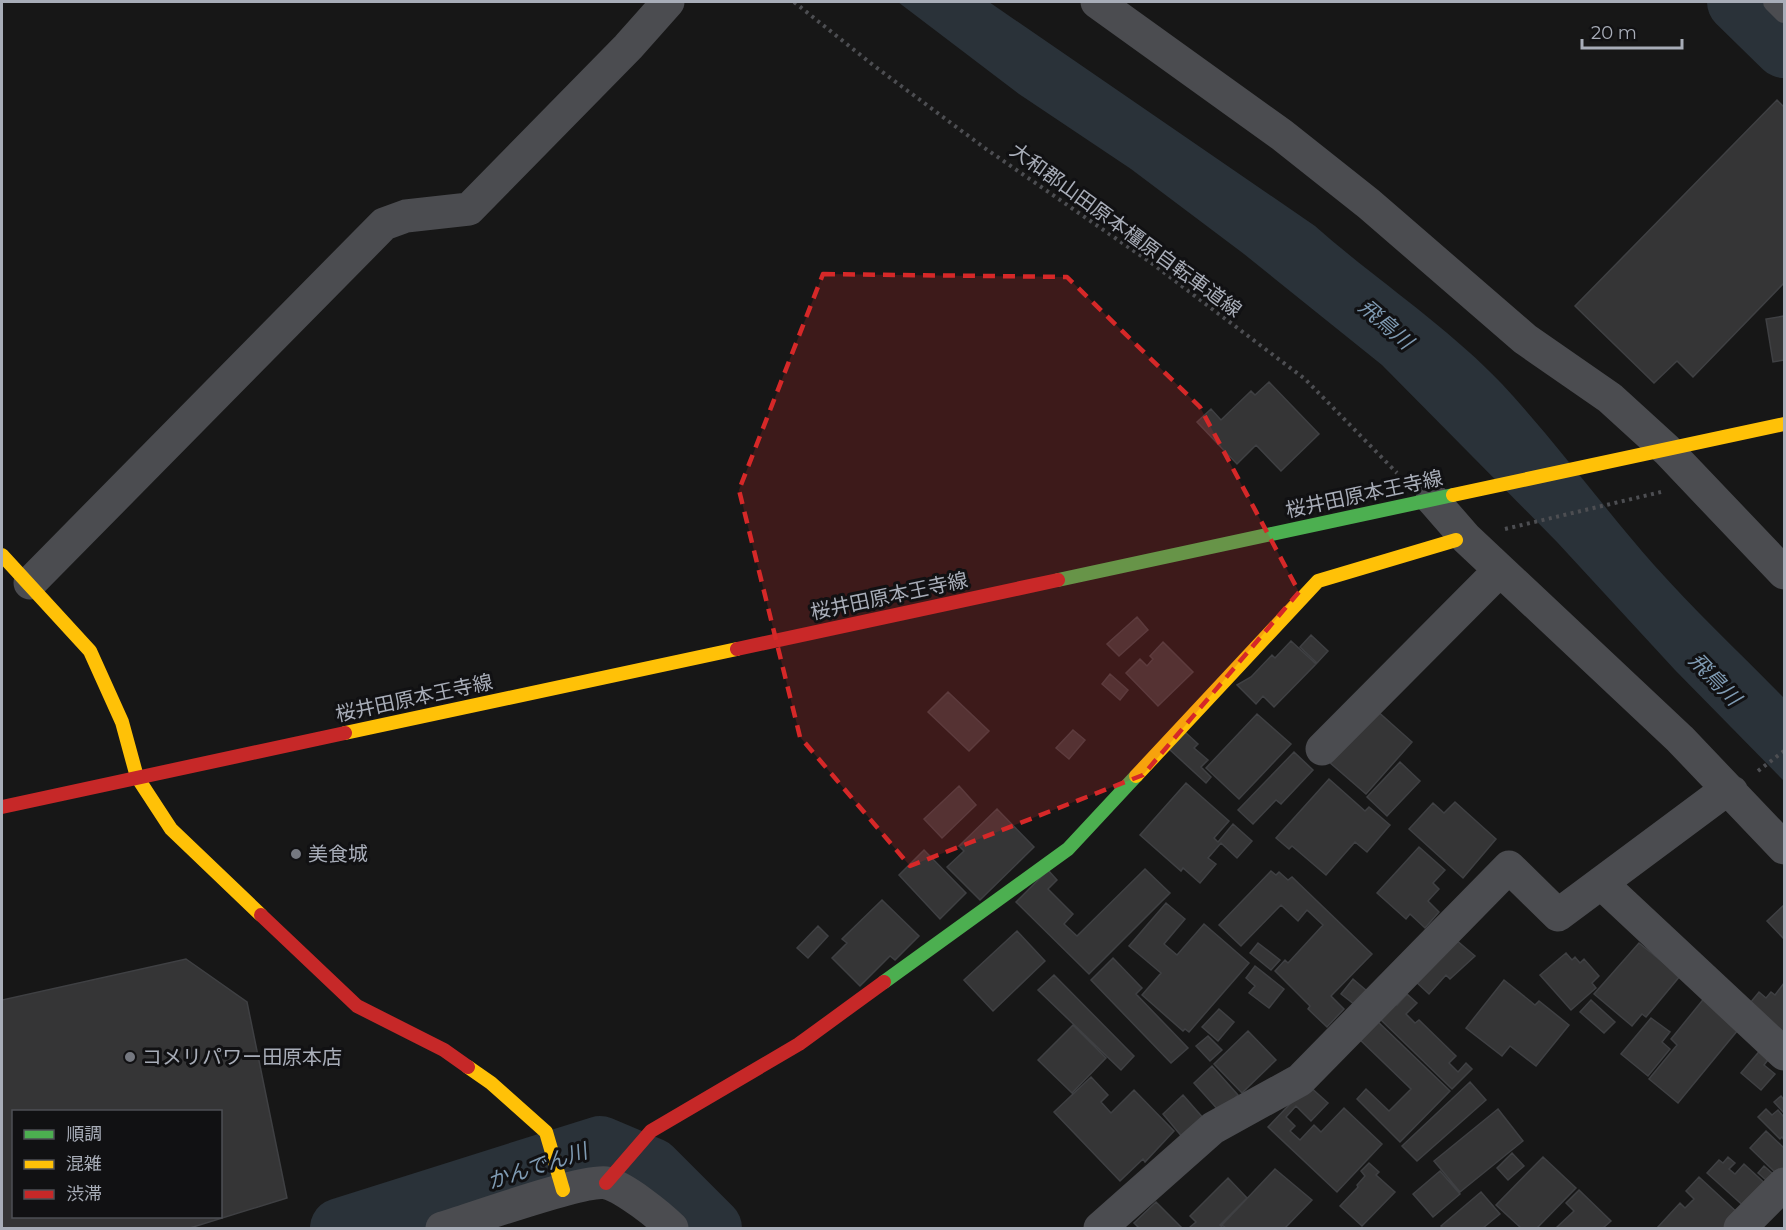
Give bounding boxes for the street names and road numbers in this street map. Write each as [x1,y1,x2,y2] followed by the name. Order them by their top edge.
[1006,138,1246,322] street label: 大和郡山田原本橿原自転車道線
[1283,466,1445,522] street label: 桜井田原本王寺線
[808,568,970,624] street label: 桜井田原本王寺線
[333,670,495,726] street label: 桜井田原本王寺線

